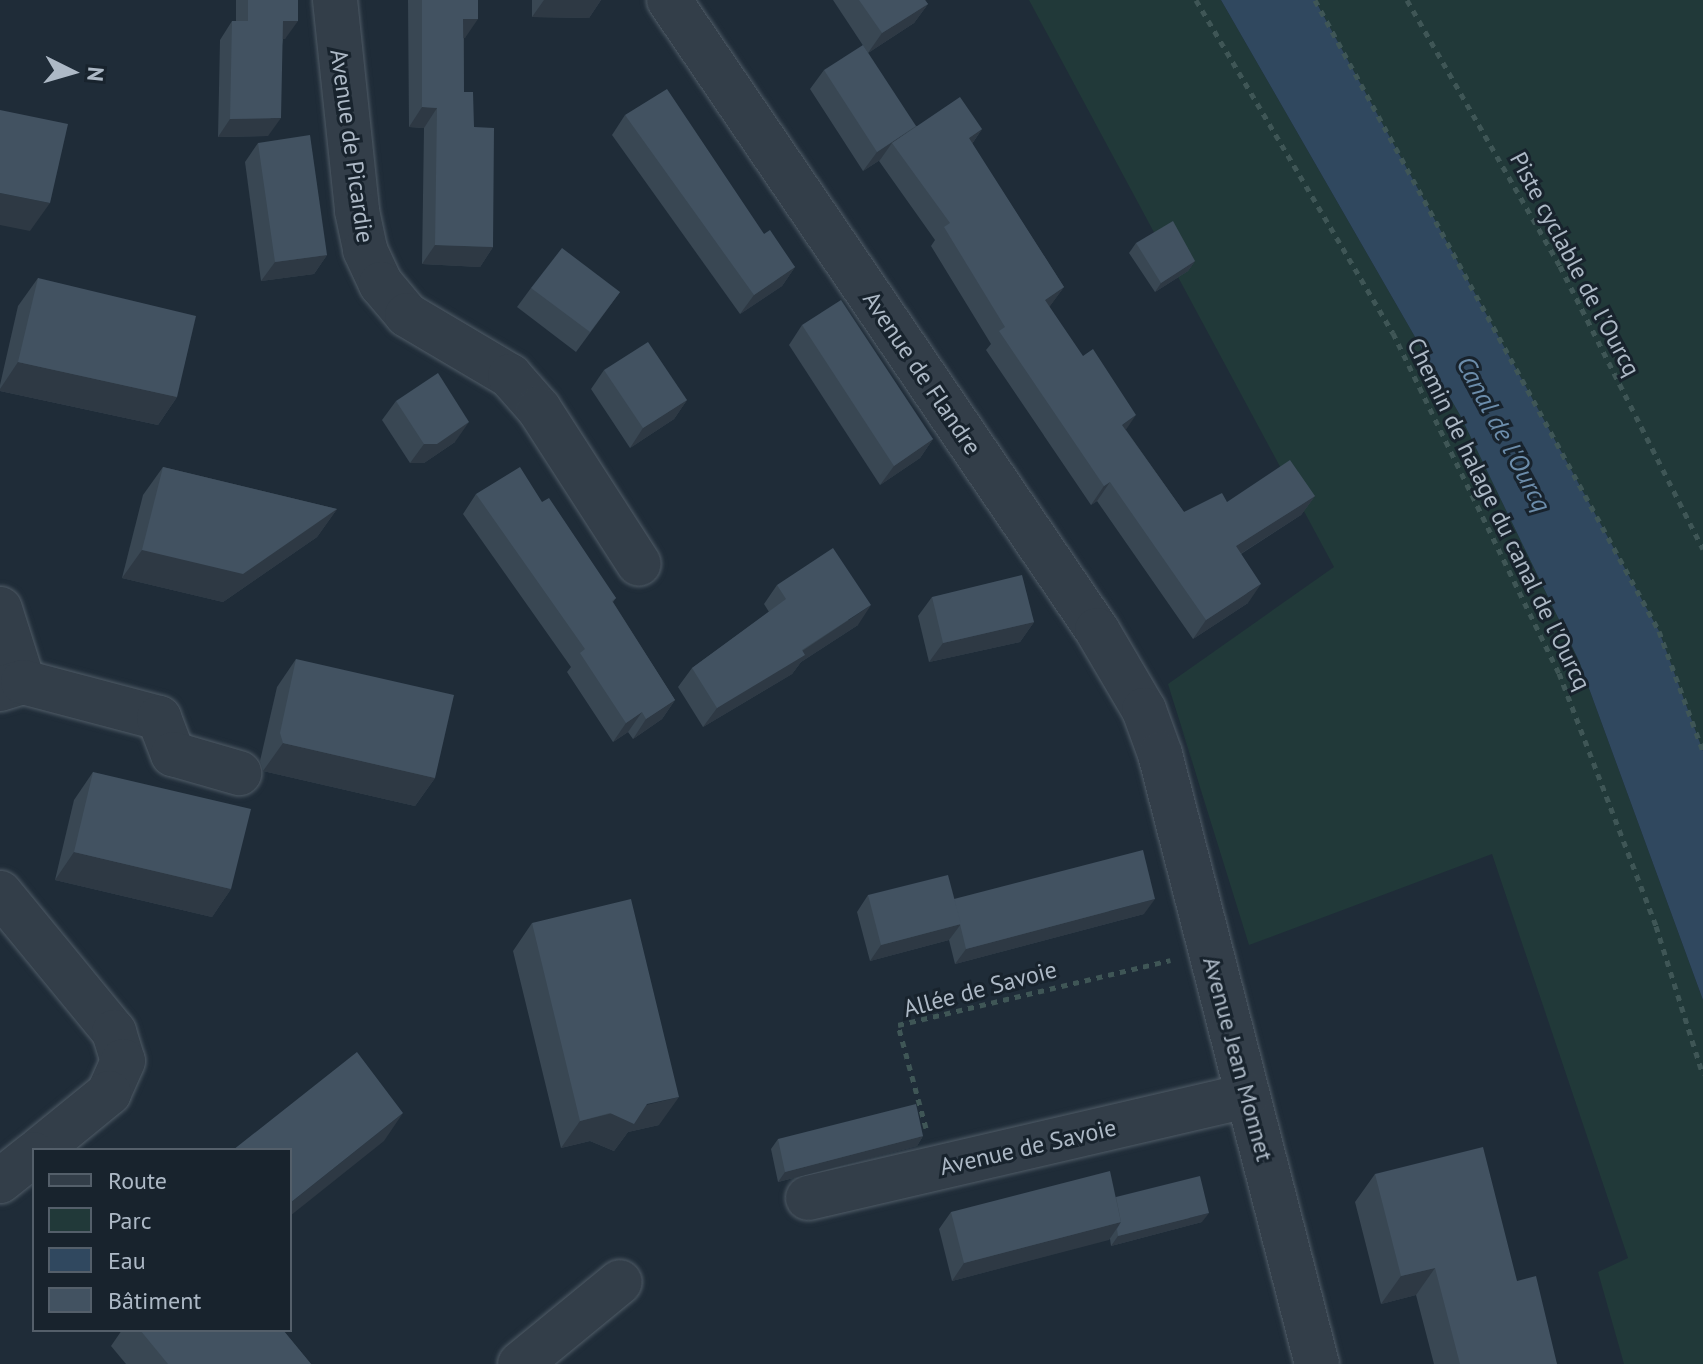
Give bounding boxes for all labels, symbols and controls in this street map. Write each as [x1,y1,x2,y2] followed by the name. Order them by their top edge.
[32,32,112,112] north arrow
[324,47,380,245] street label: Avenue de Picardie
[81,66,110,83] text: N
[1504,147,1646,381] street label: Piste cyclable de l'Ourcq
[857,286,987,460] street label: Avenue de Flandre
[1401,333,1597,695] street label: Chemin de halage du canal de l'Ourcq
[1450,351,1558,517] water label: Canal de l'Ourcq
[1197,954,1279,1164] street label: Avenue Jean Monnet
[900,955,1060,1023] street label: Allée de Savoie
[937,1113,1119,1181] street label: Avenue de Savoie
[32,1148,292,1332] legend
[108,1165,167,1196] text: Route
[108,1205,151,1236] text: Parc
[108,1245,146,1276] text: Eau
[108,1285,201,1316] text: Bâtiment

